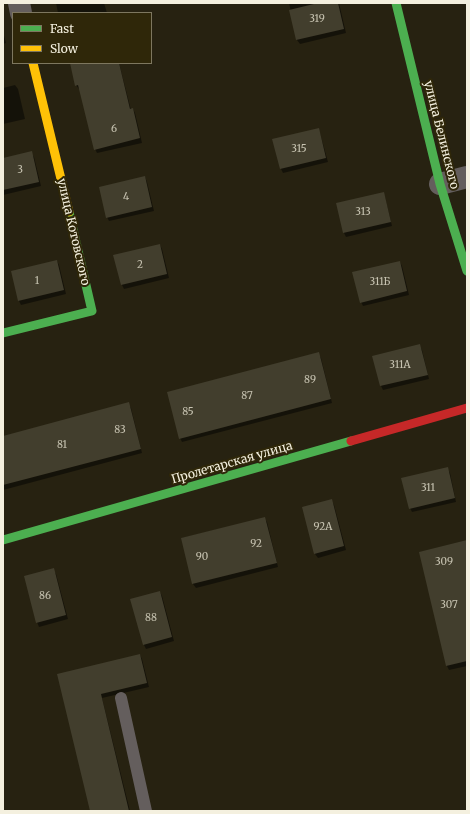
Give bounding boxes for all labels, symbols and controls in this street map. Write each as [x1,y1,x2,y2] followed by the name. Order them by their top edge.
[12,12,152,64] legend
[309,13,325,25] house number: 319
[50,21,74,36] text: Fast
[50,41,78,56] text: Slow
[421,79,461,191] street label: улица Белинского
[111,123,117,135] house number: 6
[291,143,307,155] house number: 315
[17,164,23,176] house number: 3
[54,177,92,287] street label: улица Котовского
[123,191,129,203] house number: 4
[355,206,371,218] house number: 313
[137,259,143,271] house number: 2
[35,275,39,287] house number: 1
[370,276,390,288] house number: 311Б
[389,359,411,371] house number: 311А
[304,374,316,386] house number: 89
[241,390,253,402] house number: 87
[182,406,194,418] house number: 85
[114,424,126,436] house number: 83
[57,439,67,451] house number: 81
[170,439,294,487] street label: Пролетарская улица
[421,482,435,494] house number: 311
[314,521,332,533] house number: 92А
[250,538,262,550] house number: 92
[196,551,208,563] house number: 90
[435,556,453,568] house number: 309
[39,590,51,602] house number: 86
[440,599,458,611] house number: 307
[145,612,157,624] house number: 88

